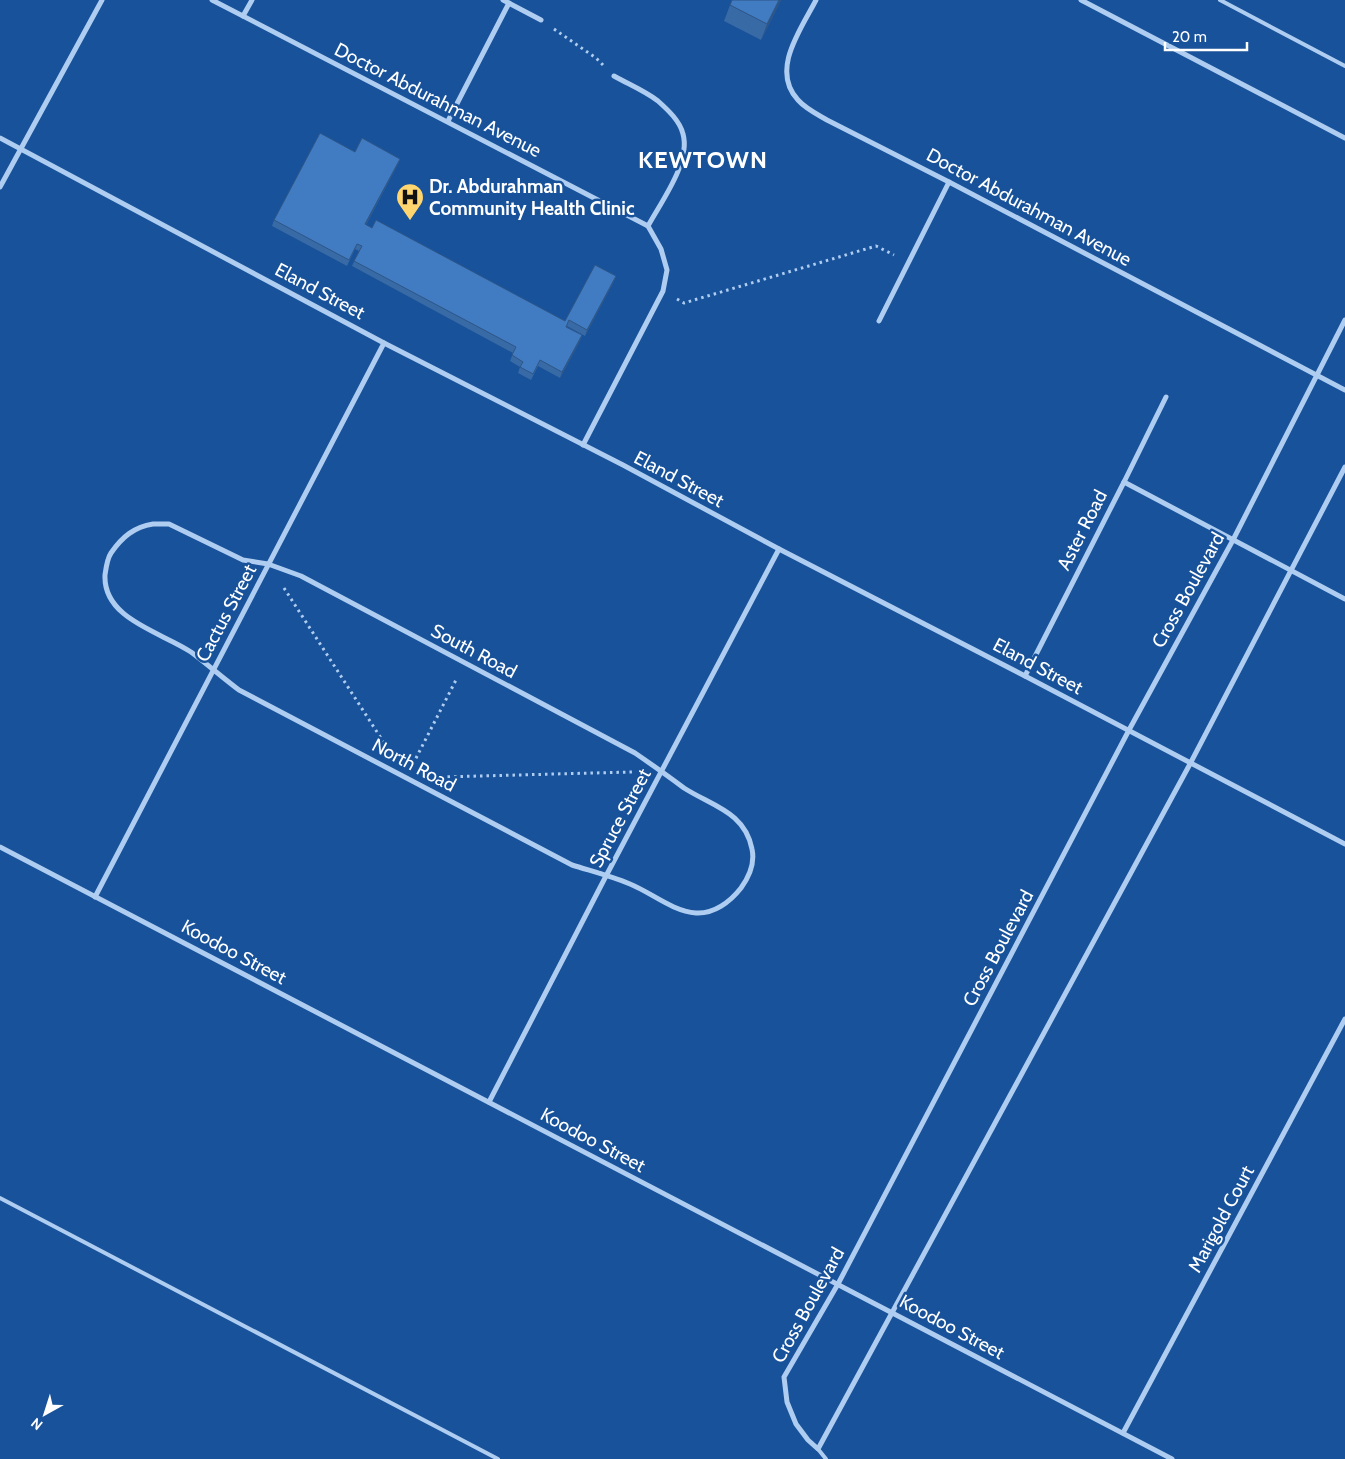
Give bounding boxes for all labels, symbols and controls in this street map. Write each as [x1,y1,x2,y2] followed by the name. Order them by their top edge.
[1165,20,1248,52] scale bar
[1172,28,1207,46] text: 20 m
[331,38,545,162] street label: Doctor Abdurahman Avenue
[923,143,1136,271] street label: Doctor Abdurahman Avenue
[638,145,768,174] district label: KEWTOWN
[429,175,635,220] place label: Dr. Abdurahman Community Health Clinic
[395,182,425,221] hospital icon: Dr. Abdurahman Community Health Clinic
[271,258,369,325] street label: Eland Street
[630,446,728,513] street label: Eland Street
[1052,486,1112,574] street label: Aster Road
[1147,528,1229,652] street label: Cross Boulevard
[191,560,261,666] street label: Cactus Street
[427,619,521,683] street label: South Road
[989,633,1087,700] street label: Eland Street
[368,733,460,797] street label: North Road
[584,764,656,871] street label: Spruce Street
[958,886,1038,1010] street label: Cross Boulevard
[178,915,291,990] street label: Koodoo Street
[537,1103,650,1178] street label: Koodoo Street
[1183,1161,1259,1276] street label: Marigold Court
[767,1243,849,1367] street label: Cross Boulevard
[896,1290,1009,1365] street label: Koodoo Street
[20,1389,70,1439] north arrow
[27,1414,46,1434] text: N

